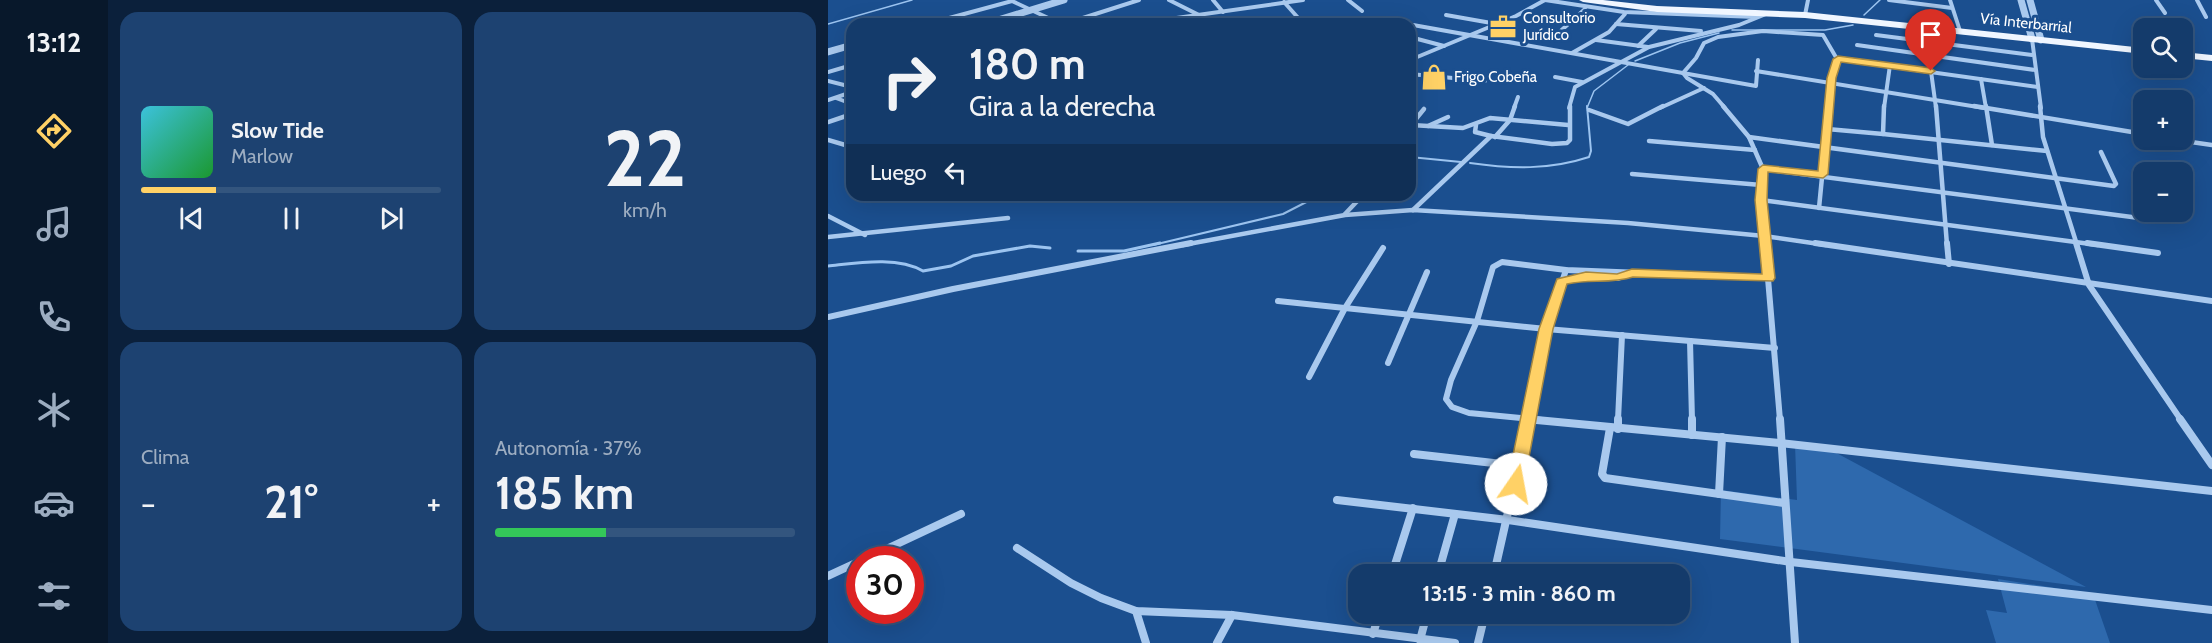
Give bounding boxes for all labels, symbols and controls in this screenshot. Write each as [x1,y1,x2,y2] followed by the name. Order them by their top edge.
[1522,9,1596,44] place label: Consultorio Jurídico
[1905,9,1956,71] pin
[1979,9,2073,37] street label: Vía Interbarrial
[1488,12,1518,42] office icon: Consultorio Jurídico
[1914,18,1947,51] icon: arrive
[2133,18,2193,222] map controls
[2133,18,2193,78] button: search
[27,26,81,59] text: 13:12
[969,38,1085,90] text: 180 m
[870,42,948,120] icon: right
[1419,62,1449,92] shop icon: Frigo Cobeña
[1454,68,1538,86] place label: Frigo Cobeña
[969,90,1155,123] text: Gira a la derecha
[2133,90,2193,150] button: +
[33,110,75,152] icon: directions
[604,111,686,206] text: 22
[231,117,324,144] text: Slow Tide
[231,144,293,168] text: Marlow
[939,156,972,189] icon: left
[870,159,927,186] text: Luego
[2133,162,2193,222] button: −
[623,198,667,222] text: km/h
[175,202,208,235] icon: previous
[275,202,308,235] icon: pause
[375,202,408,235] icon: next
[33,203,75,245] icon: music
[33,296,75,338] icon: phone
[33,389,75,431] icon: climate
[495,436,641,460] text: Autonomía · 37%
[141,445,189,469] text: Clima
[1484,452,1548,516] position arrow
[495,466,634,520] text: 185 km
[264,475,318,529] text: 21°
[33,482,75,524] icon: car
[141,483,156,523] text: −
[426,483,441,523] text: +
[846,546,924,624] speed limit sign: 30
[33,575,75,617] icon: filters
[1422,580,1616,607] text: 13:15 · 3 min · 860 m

